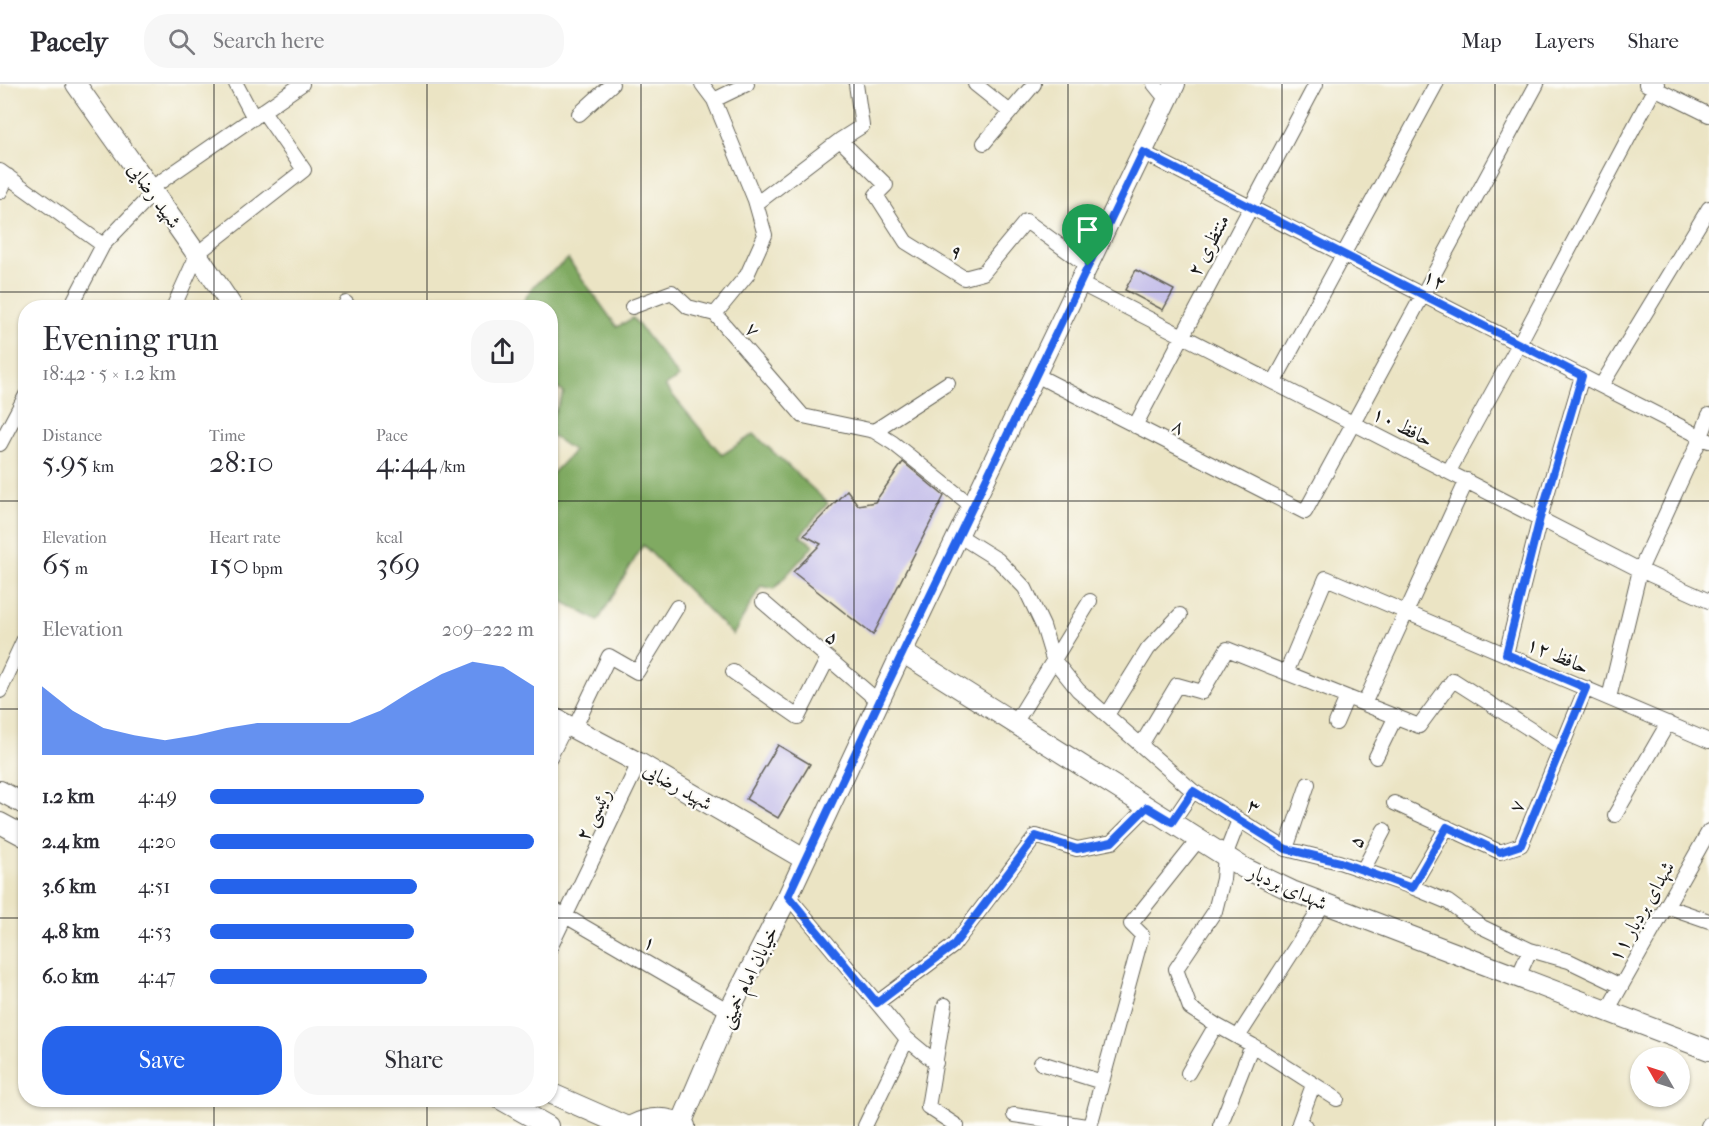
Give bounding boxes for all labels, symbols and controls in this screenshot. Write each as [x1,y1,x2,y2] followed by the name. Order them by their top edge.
[144,14,564,68] search box
[30,25,108,58] text: Pacely
[165,25,198,58] icon: search
[213,28,324,54] text: Search here
[1461,29,1502,53] text: Map
[1535,29,1594,53] text: Layers
[1627,29,1679,53] text: Share
[121,158,186,234] street label: شهید رضایی
[1062,204,1113,266] pin
[1183,210,1235,281] street label: منتظری ۲
[1071,213,1104,246] icon: arrive
[946,239,968,264] street label: ۹
[1419,264,1450,295] street label: ۱۲
[740,317,765,341] street label: ۷
[42,320,219,359] text: Evening run
[471,320,534,383] button: share
[42,362,176,385] text: 18:42 · 5 × 1.2 km
[1368,401,1437,452] street label: حافظ ۱۰
[1168,414,1189,439] street label: ۸
[42,426,102,445] text: Distance
[209,426,245,445] text: Time
[376,426,408,445] text: Pace
[42,445,89,480] text: 5.95
[209,445,274,480] text: 28:10
[376,445,437,480] text: 4:44
[89,457,114,476] text: km
[437,457,465,476] text: /km
[42,528,107,547] text: Elevation
[209,528,281,547] text: Heart rate
[376,528,403,547] text: kcal
[42,547,71,582] text: 65
[209,547,249,582] text: 150
[376,547,420,582] text: 369
[71,559,88,578] text: m
[249,559,283,578] text: bpm
[42,618,123,641] text: Elevation
[442,618,534,641] text: 209–222 m
[821,625,845,650] street label: ۵
[1523,632,1592,679] street label: حافظ ۱۲
[638,758,716,817] street label: شهید رضایی
[571,784,619,846] street label: رئیسی ۲
[42,785,95,808] text: 1.2 km
[138,785,177,808] text: 4:49
[1243,794,1265,819] street label: ۳
[1504,796,1529,816] street label: ۷
[42,830,100,853] text: 2.4 km
[138,830,176,853] text: 4:20
[1344,831,1369,852] street label: ۵
[1603,857,1680,966] street label: شهدای بردبار ۱۱
[1242,859,1331,916] street label: شهدای بردبار
[42,875,96,898] text: 3.6 km
[138,875,170,898] text: 4:51
[42,920,99,943] text: 4.8 km
[138,920,172,943] text: 4:53
[714,922,788,1035] street label: خیابان امام خمینی
[639,930,661,955] street label: ۱
[42,965,99,988] text: 6.0 km
[138,965,176,988] text: 4:47
[42,1026,282,1095] button: Save
[294,1026,534,1095] button: Share
[1630,1047,1690,1107] north arrow
[1630,1047,1690,1107] map controls

